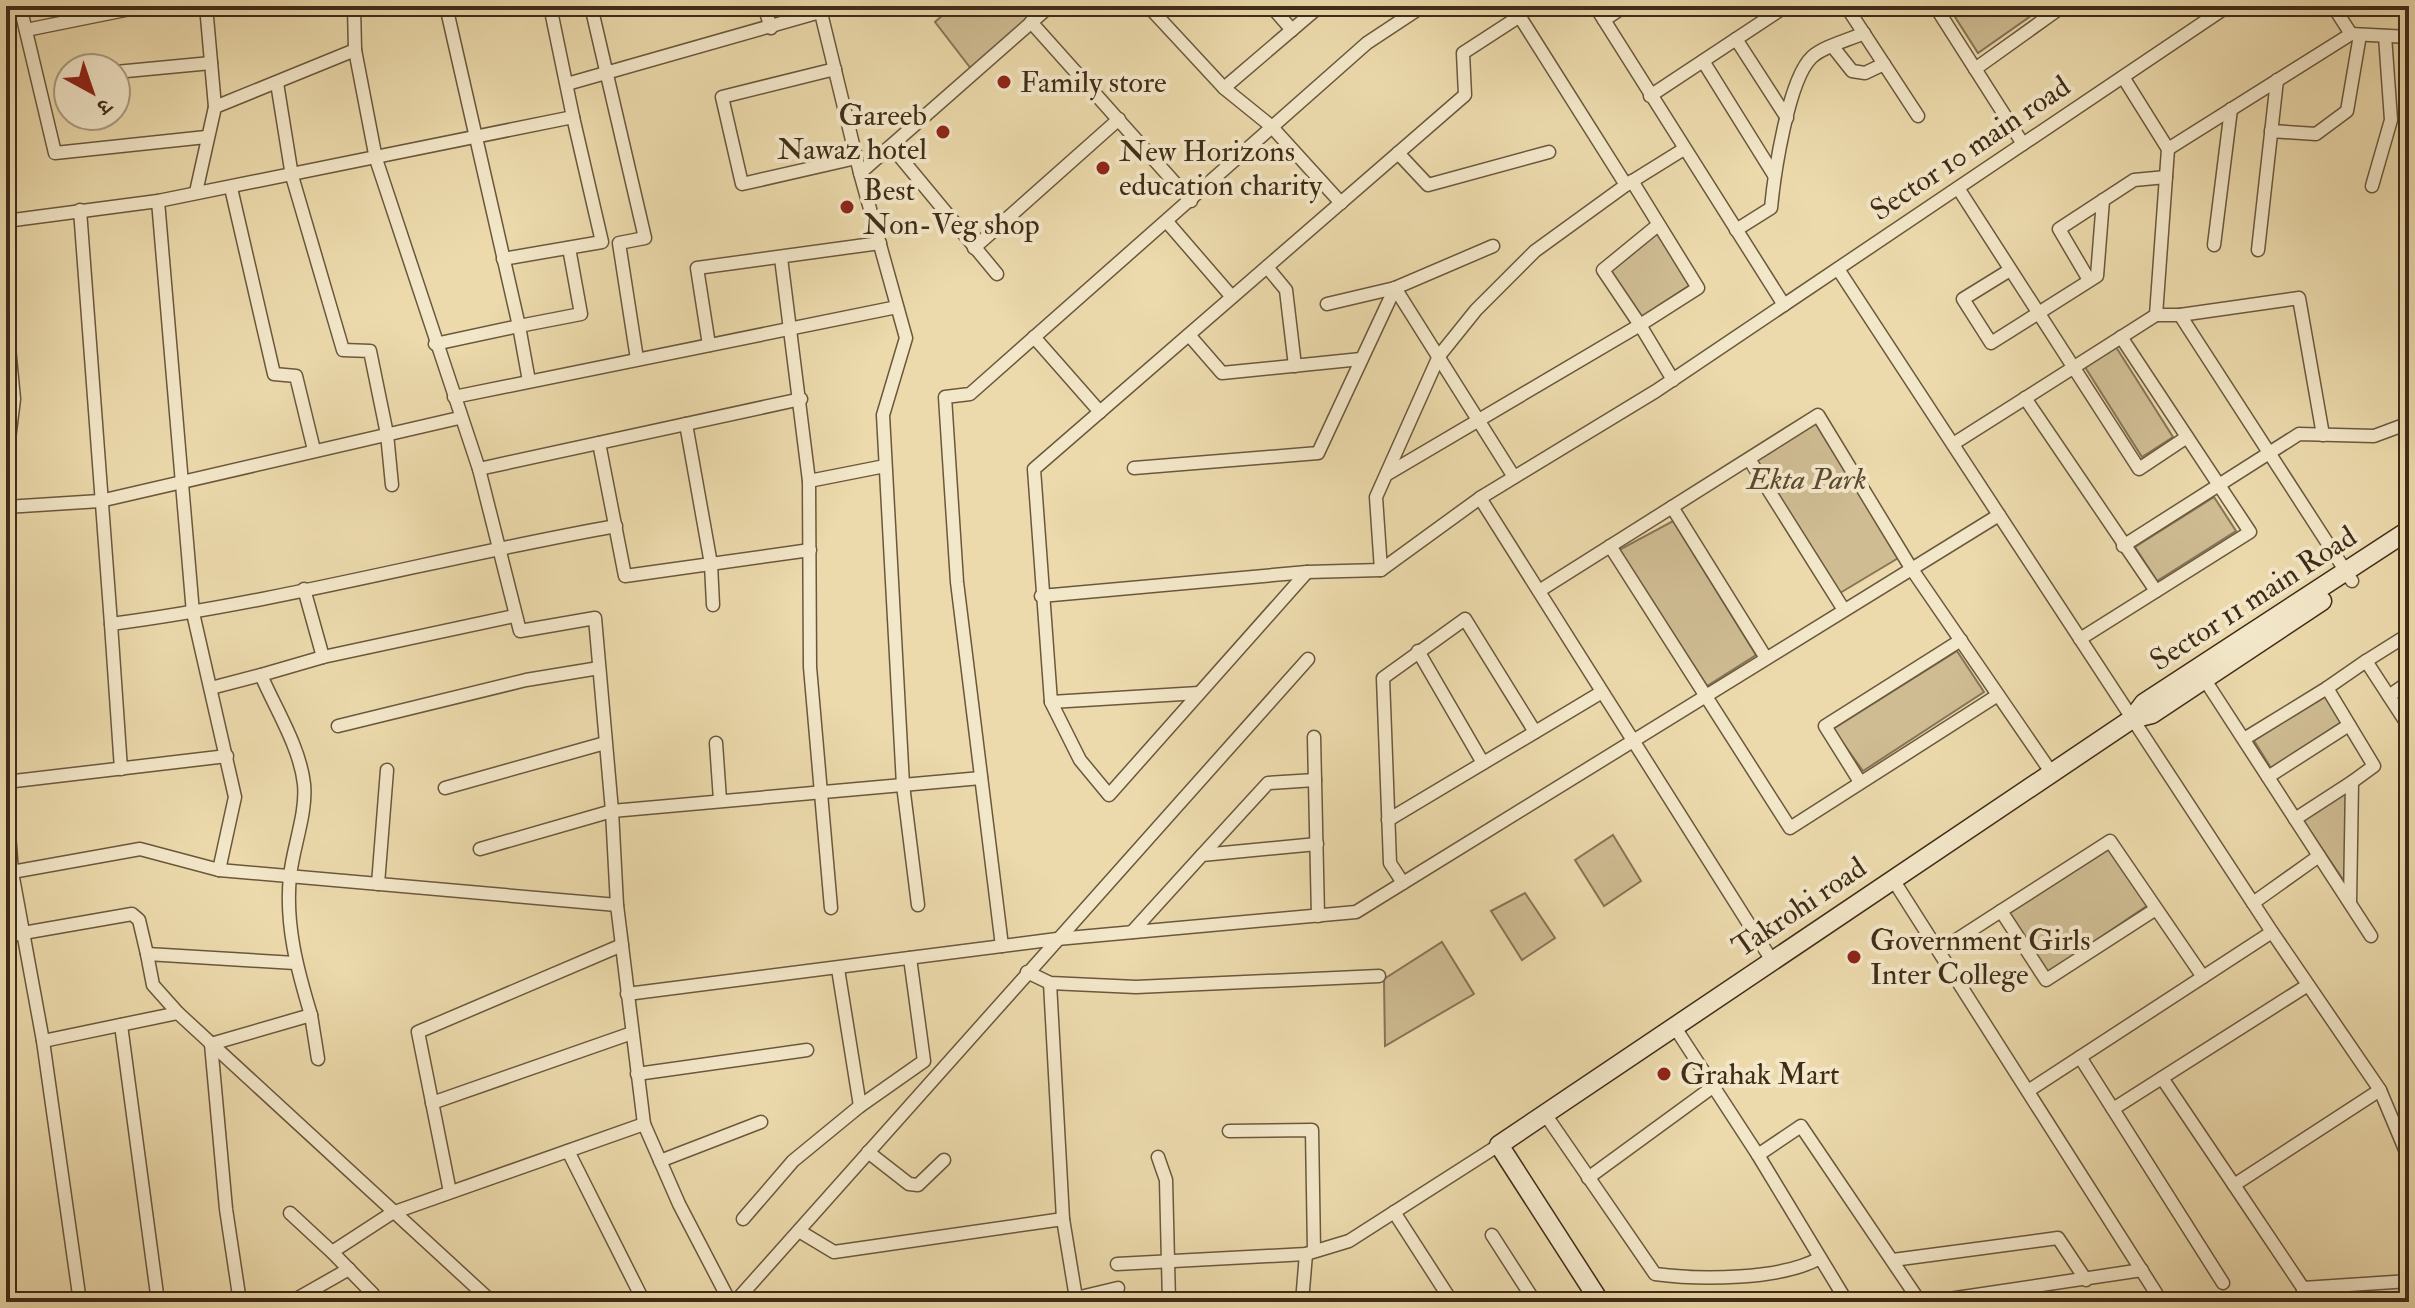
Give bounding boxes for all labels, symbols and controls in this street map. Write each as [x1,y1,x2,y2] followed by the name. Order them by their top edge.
[52,52,132,132] north arrow
[1020,64,1167,101] place label: Family store
[1863,68,2077,229] street label: Sector 10 main road
[995,73,1013,91] marker: Family store
[90,91,119,122] text: उ
[777,97,927,168] place label: Gareeb Nawaz hotel
[934,123,952,141] marker: Gareeb Nawaz hotel
[1119,133,1323,204] place label: New Horizons education charity
[1094,159,1112,177] marker: New Horizons education charity
[863,172,1040,243] place label: Best Non-Veg shop
[838,198,856,216] marker: Best Non-Veg shop
[1745,461,1867,498] park label: Ekta Park
[2143,518,2364,679] street label: Sector 11 main Road
[1725,849,1874,966] street label: Takrohi road
[1870,922,2091,993] place label: Government Girls Inter College
[1845,948,1863,966] marker: Government Girls Inter College
[1680,1056,1840,1093] place label: Grahak Mart
[1655,1065,1673,1083] marker: Grahak Mart

